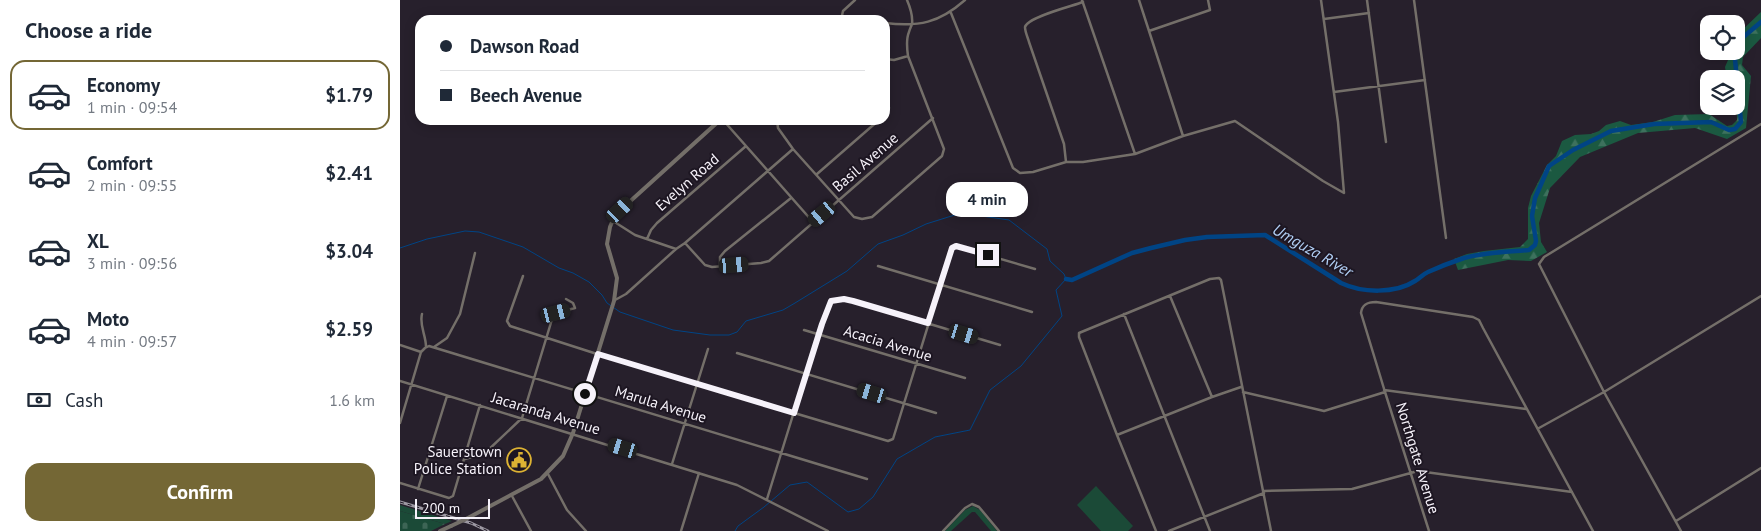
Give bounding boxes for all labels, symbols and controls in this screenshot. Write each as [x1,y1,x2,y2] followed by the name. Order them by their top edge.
[1700,15,1745,115] map controls
[1700,15,1745,60] button: locate
[25,16,152,44] text: Choose a ride
[470,34,579,58] text: Dawson Road
[1700,70,1745,115] button: layers
[27,73,72,118] icon: car
[87,73,160,97] text: Economy
[325,83,373,107] text: $1.79
[470,83,582,107] text: Beech Avenue
[87,97,177,117] text: 1 min · 09:54
[828,128,902,196] street label: Basil Avenue
[651,149,723,215] street label: Evelyn Road
[27,151,72,196] icon: car
[87,151,153,175] text: Comfort
[325,161,373,185] text: $2.41
[87,175,177,195] text: 2 min · 09:55
[947,182,1029,218] callout: 4 min
[967,189,1007,209] text: 4 min
[603,194,636,226] car
[805,199,838,229] car
[1269,219,1358,282] water label: Umguza River
[27,229,72,274] icon: car
[87,229,109,253] text: XL
[325,239,373,263] text: $3.04
[977,244,999,266] route end
[87,253,177,273] text: 3 min · 09:56
[718,256,749,274] car
[539,302,572,324] car
[27,307,72,352] icon: car
[87,307,129,331] text: Moto
[325,317,373,341] text: $2.59
[842,321,934,365] street label: Acacia Avenue
[947,322,980,346] car
[87,331,177,351] text: 4 min · 09:57
[613,381,709,427] street label: Marula Avenue
[855,381,888,405] car
[574,383,596,405] route start
[25,386,53,414] icon: cash
[488,387,603,439] street label: Jacaranda Avenue
[65,388,103,412] text: Cash
[329,390,375,410] text: 1.6 km
[1392,400,1444,516] street label: Northgate Avenue
[606,436,639,460] car
[414,442,502,478] place label: Sauerstown Police Station
[506,447,532,473] public building icon: Sauerstown Police Station
[25,463,375,521] button: Confirm
[415,496,490,519] scale bar
[422,499,460,517] text: 200 m

